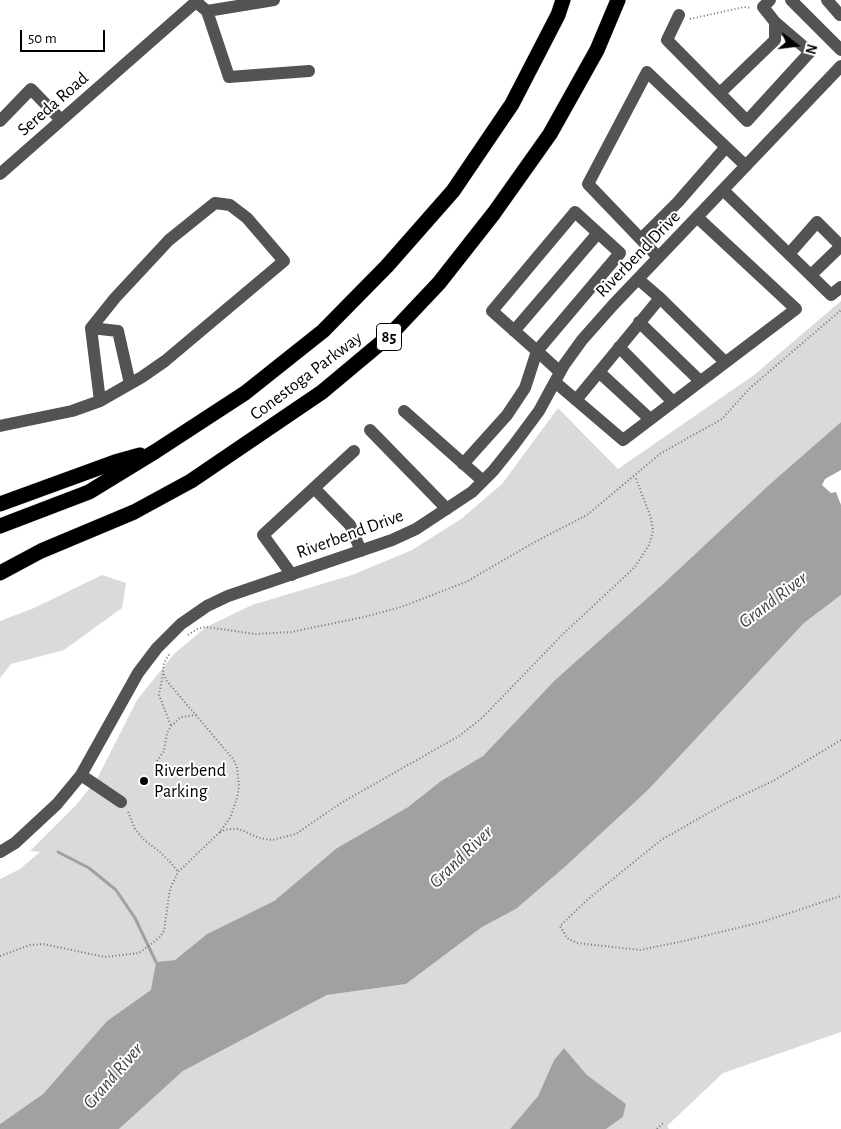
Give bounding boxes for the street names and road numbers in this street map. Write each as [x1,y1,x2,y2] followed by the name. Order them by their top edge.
[13,67,93,141] street label: Sereda Road
[591,206,685,302] street label: Riverbend Drive
[376,324,402,351] road number: 85
[246,327,366,425] street label: Conestoga Parkway
[293,505,407,563] street label: Riverbend Drive

